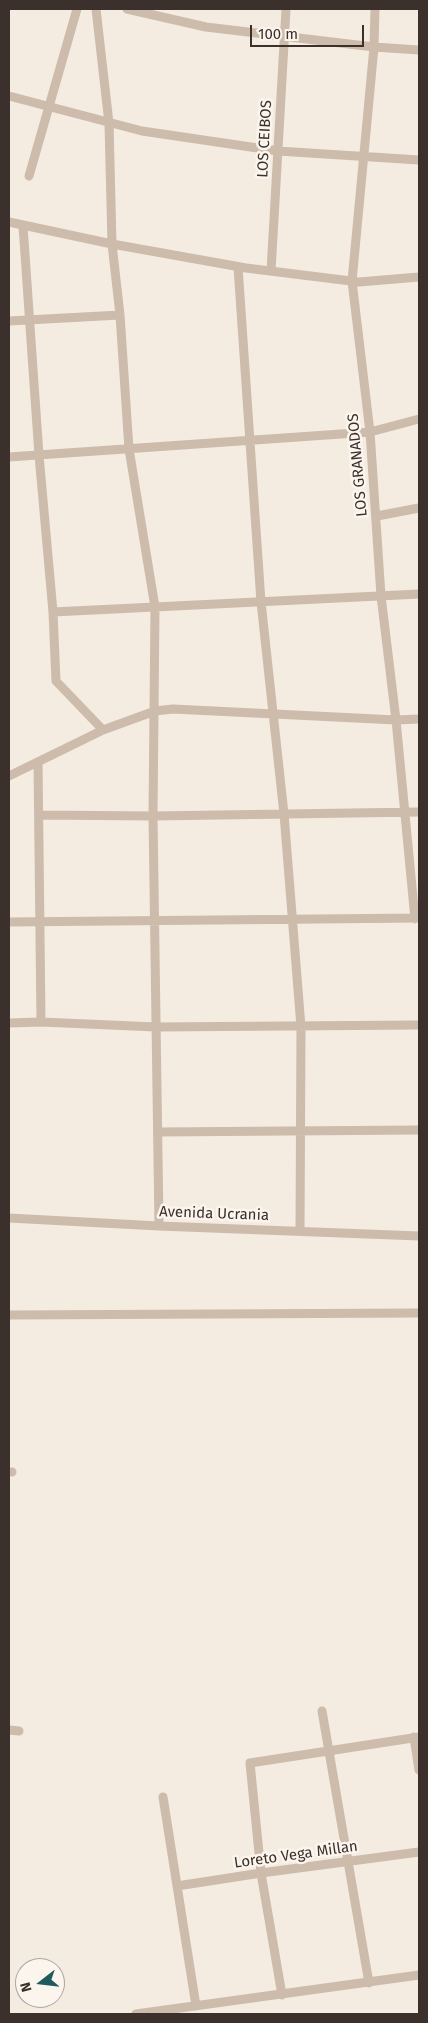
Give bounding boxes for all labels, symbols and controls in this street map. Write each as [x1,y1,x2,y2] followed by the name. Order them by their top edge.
[253,15,367,47] scale bar
[258,25,298,43] text: 100 m
[254,100,276,178] street label: LOS CEIBOS
[345,413,371,517] street label: LOS GRANADOS
[159,1203,269,1225] street label: Avenida Ucrania
[233,1837,359,1873] street label: Loreto Vega Millan
[15,1958,65,2008] north arrow
[17,1980,36,1994] text: N

